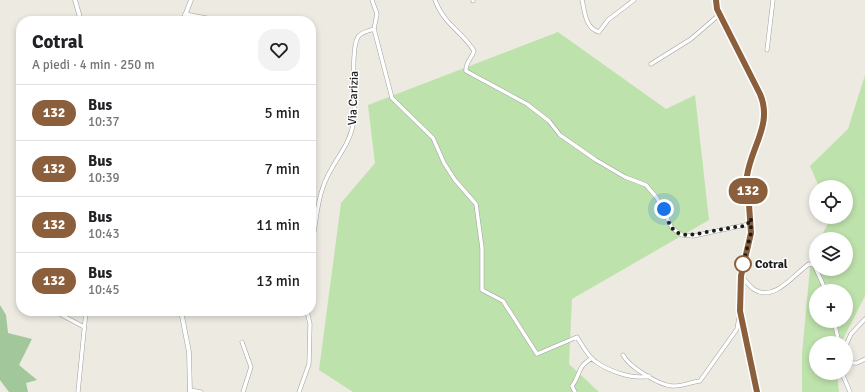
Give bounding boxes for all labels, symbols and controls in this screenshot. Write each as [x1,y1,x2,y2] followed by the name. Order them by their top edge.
[258,29,300,71] button: heart
[32,30,84,54] text: Cotral
[32,57,155,73] text: A piedi · 4 min · 250 m
[345,70,362,126] street label: Via Carizia
[88,96,112,114] text: Bus
[43,104,65,121] text: 132
[264,104,300,122] text: 5 min
[88,114,120,130] text: 10:37
[88,152,112,170] text: Bus
[43,160,65,177] text: 132
[264,160,300,178] text: 7 min
[88,170,120,186] text: 10:39
[725,178,771,204] line badge: 132
[809,180,853,380] map controls
[809,180,853,224] button: locate
[737,182,759,199] text: 132
[654,199,674,219] your location
[88,208,112,226] text: Bus
[43,216,65,233] text: 132
[256,216,300,234] text: 11 min
[88,226,120,242] text: 10:43
[809,232,853,276] button: layers
[734,255,752,273] marker: Cotral
[755,257,788,272] place label: Cotral
[88,264,112,282] text: Bus
[43,272,65,289] text: 132
[256,272,300,290] text: 13 min
[88,282,120,298] text: 10:45
[809,284,853,328] button: +
[809,336,853,380] button: −

